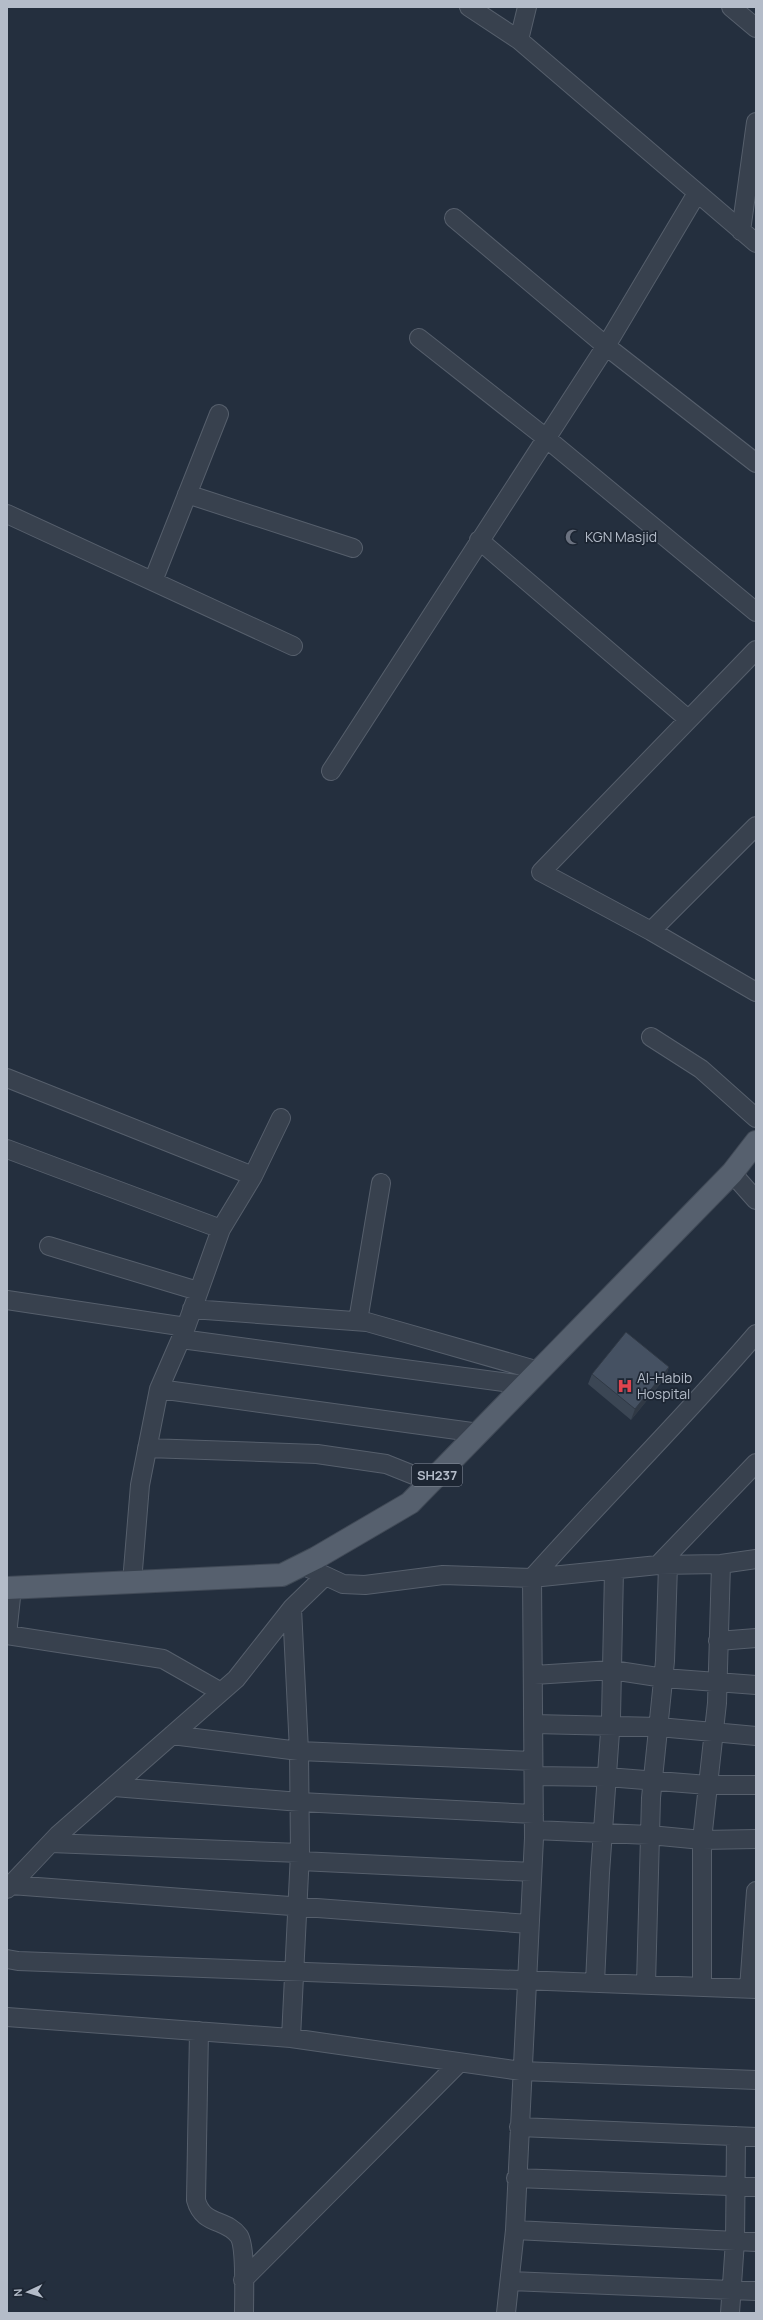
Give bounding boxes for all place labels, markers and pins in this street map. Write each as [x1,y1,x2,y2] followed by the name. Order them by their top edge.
[585,527,657,546] place label: KGN Masjid
[564,528,582,546] mosque icon: KGN Masjid
[637,1368,692,1403] place label: Al-Habib Hospital
[616,1377,634,1395] hospital icon: Al-Habib Hospital

